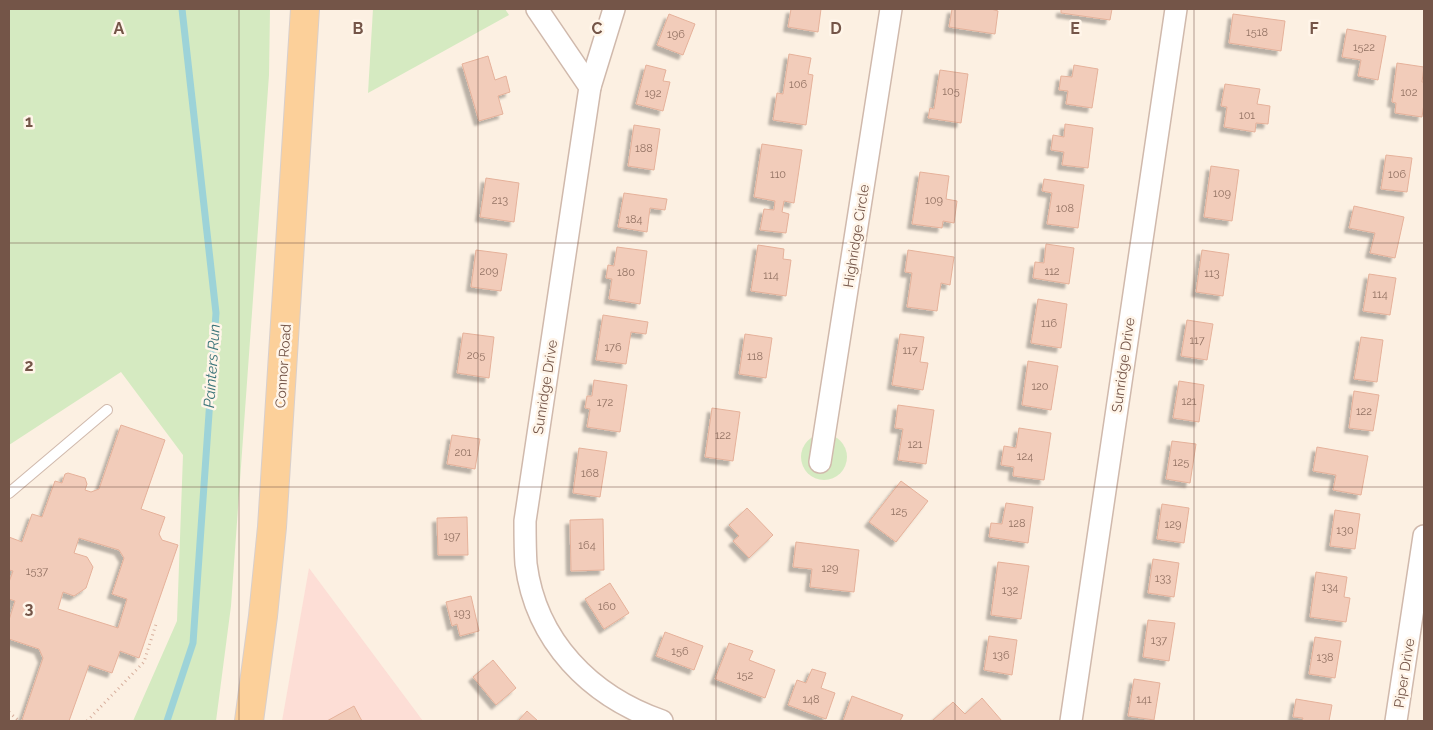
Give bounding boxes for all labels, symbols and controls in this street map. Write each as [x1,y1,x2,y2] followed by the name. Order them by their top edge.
[114,19,125,38] text: A
[353,19,364,38] text: B
[592,19,603,38] text: C
[830,19,842,38] text: D
[1070,19,1080,38] text: E
[1309,19,1319,38] text: F
[1246,26,1268,39] house number: 1518
[667,28,685,41] house number: 196
[1353,41,1375,54] house number: 1522
[789,78,807,91] house number: 106
[942,85,960,98] house number: 105
[1400,86,1418,99] house number: 102
[645,87,662,100] house number: 192
[1239,109,1255,122] house number: 101
[25,112,33,131] text: 1
[635,142,653,155] house number: 188
[770,168,786,181] house number: 110
[1388,168,1406,181] house number: 106
[840,183,872,289] street label: Highridge Circle
[1213,187,1231,200] house number: 109
[492,194,508,207] house number: 213
[925,194,943,207] house number: 109
[1056,202,1074,215] house number: 108
[625,213,643,226] house number: 184
[480,265,498,278] house number: 209
[1044,265,1060,278] house number: 112
[617,266,635,279] house number: 180
[1204,267,1220,280] house number: 113
[763,269,779,282] house number: 114
[1372,288,1388,301] house number: 114
[1041,317,1057,330] house number: 116
[1108,317,1138,413] street label: Sunridge Drive
[200,323,224,409] water label: Painters Run
[272,323,294,409] street label: Connor Road
[1189,334,1205,347] house number: 117
[530,339,560,435] street label: Sunridge Drive
[604,341,622,354] house number: 176
[902,344,918,357] house number: 117
[467,349,485,362] house number: 205
[747,350,763,363] house number: 118
[24,356,34,375] text: 2
[1031,380,1049,393] house number: 120
[1181,395,1197,408] house number: 121
[597,396,613,409] house number: 172
[1356,405,1372,418] house number: 122
[715,429,731,442] house number: 122
[907,438,923,451] house number: 121
[454,446,472,459] house number: 201
[1017,450,1033,463] house number: 124
[1173,456,1189,469] house number: 125
[581,467,599,480] house number: 168
[891,505,907,518] house number: 125
[1009,517,1025,530] house number: 128
[1165,518,1181,531] house number: 129
[1336,524,1354,537] house number: 130
[444,530,461,543] house number: 197
[578,539,596,552] house number: 164
[822,562,838,575] house number: 129
[26,565,48,578] house number: 1537
[1155,572,1171,585] house number: 133
[1322,581,1338,594] house number: 134
[1002,584,1018,597] house number: 132
[25,599,34,618] text: 3
[598,600,616,613] house number: 160
[453,607,471,620] house number: 193
[1151,634,1167,647] house number: 137
[1391,637,1417,709] street label: Piper Drive
[671,645,689,658] house number: 156
[992,649,1010,662] house number: 136
[1316,651,1334,664] house number: 138
[737,669,753,682] house number: 152
[802,693,820,706] house number: 148
[1136,693,1152,706] house number: 141

